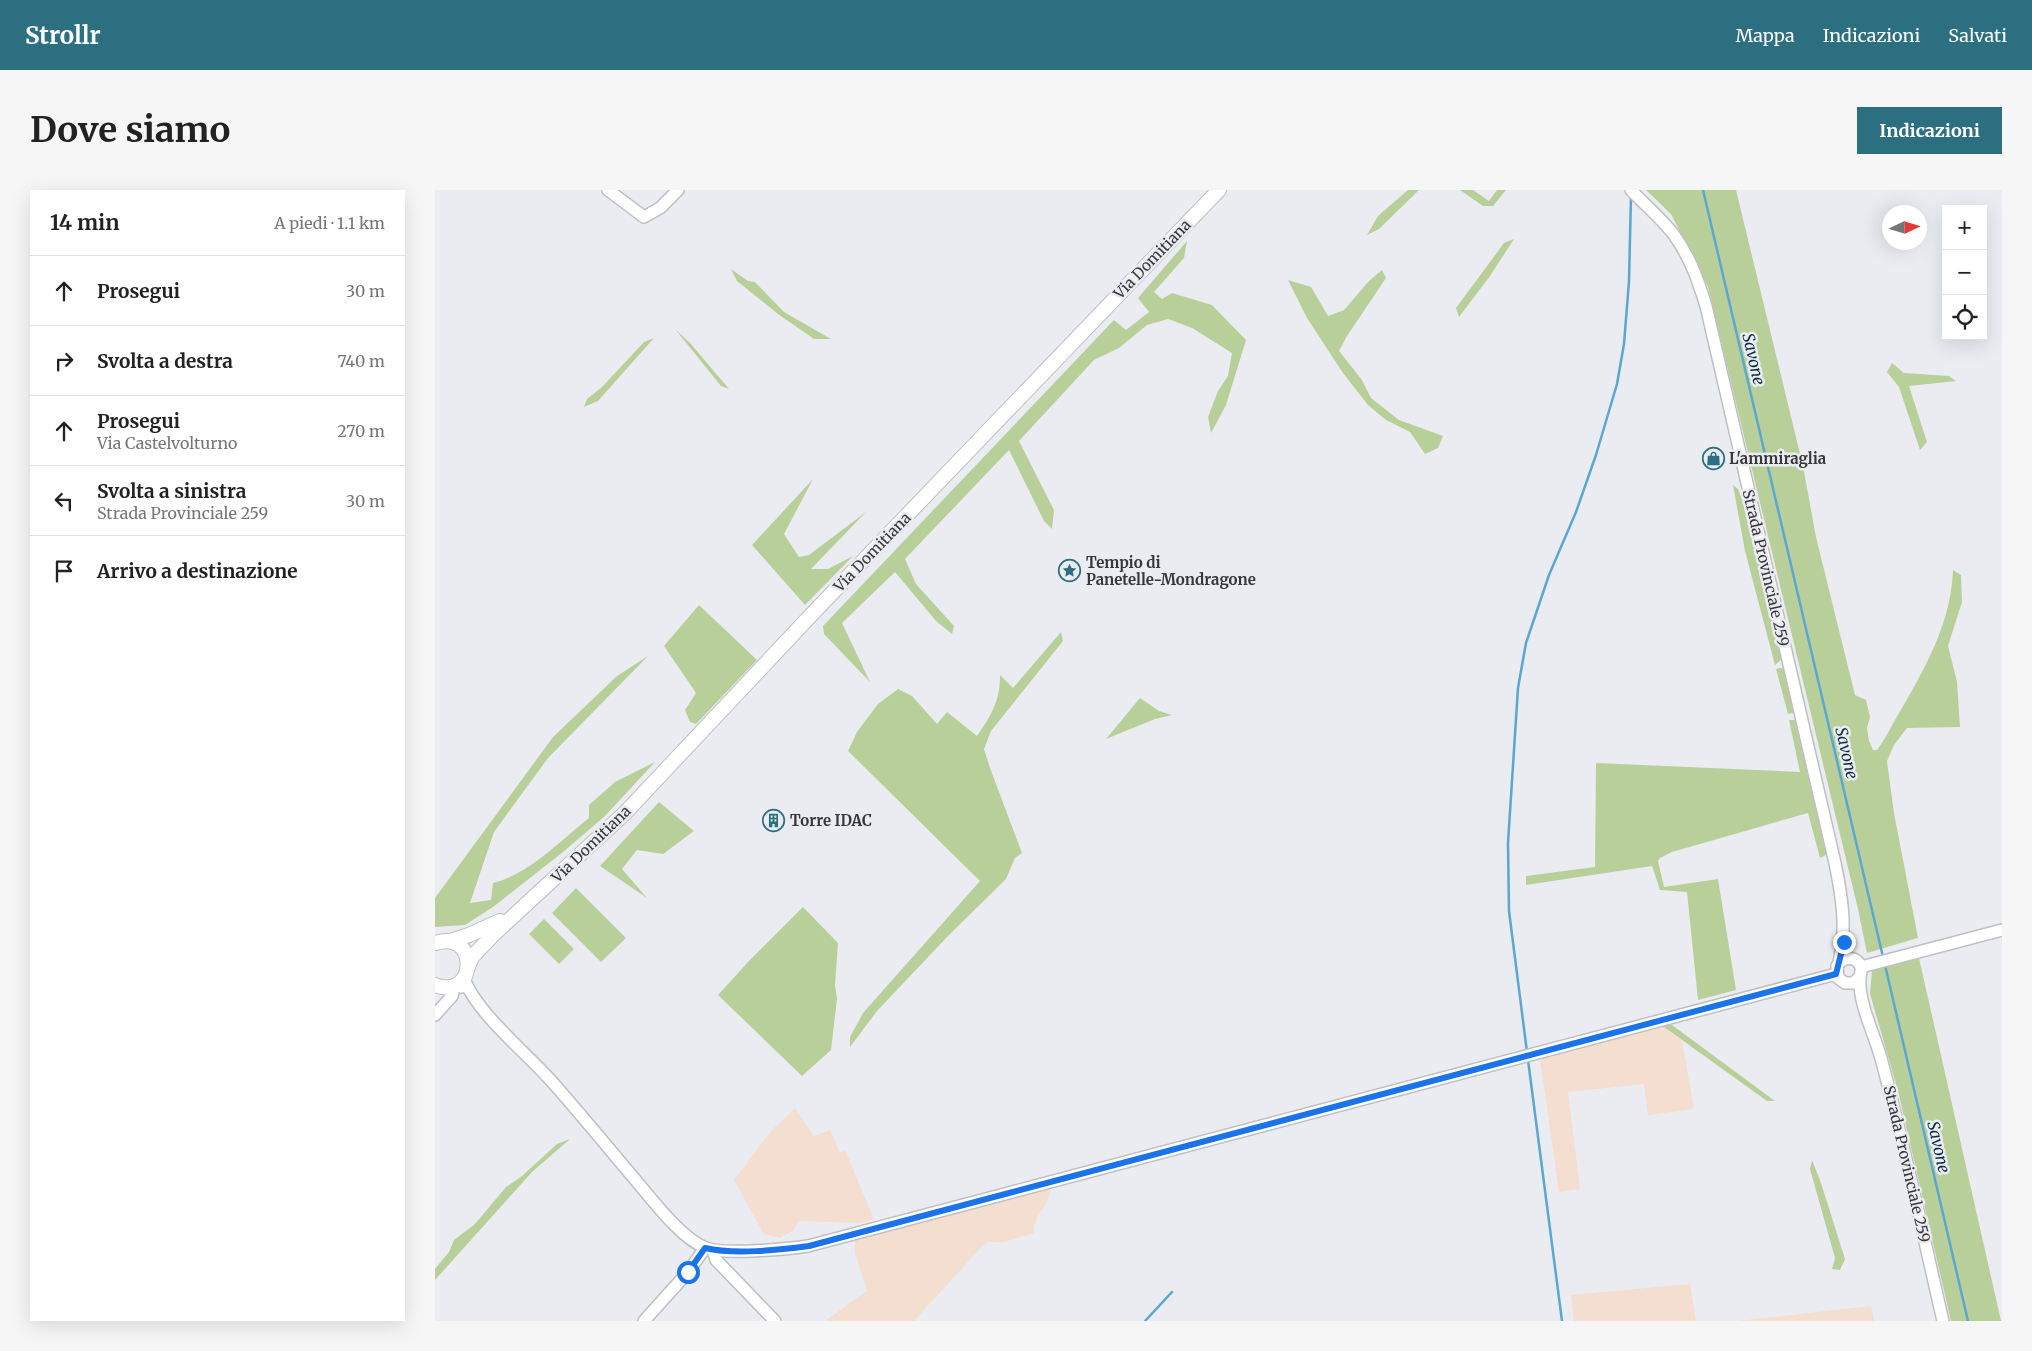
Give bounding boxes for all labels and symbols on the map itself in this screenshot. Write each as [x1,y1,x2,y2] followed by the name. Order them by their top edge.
[1882,205,1927,250] north arrow
[1109,215,1195,303] street label: Via Domitiana
[1738,331,1770,387] water label: Savone
[1701,446,1725,470] shop icon: L'ammiraglia
[1729,449,1827,468] place label: L'ammiraglia
[1739,488,1793,648] street label: Strada Provinciale 259
[829,508,915,596] street label: Via Domitiana
[1086,553,1256,589] place label: Tempio di Panetelle-Mondragone
[1058,559,1082,583] place icon: Tempio di Panetelle-Mondragone
[1831,725,1863,781] water label: Savone
[547,801,635,887] street label: Via Domitiana
[762,808,786,832] building icon: Torre IDAC
[790,811,872,830] place label: Torre IDAC
[1833,931,1856,954] route end
[1880,1084,1934,1244] street label: Strada Provinciale 259
[1923,1119,1955,1175] water label: Savone
[677,1261,700,1284] route start

